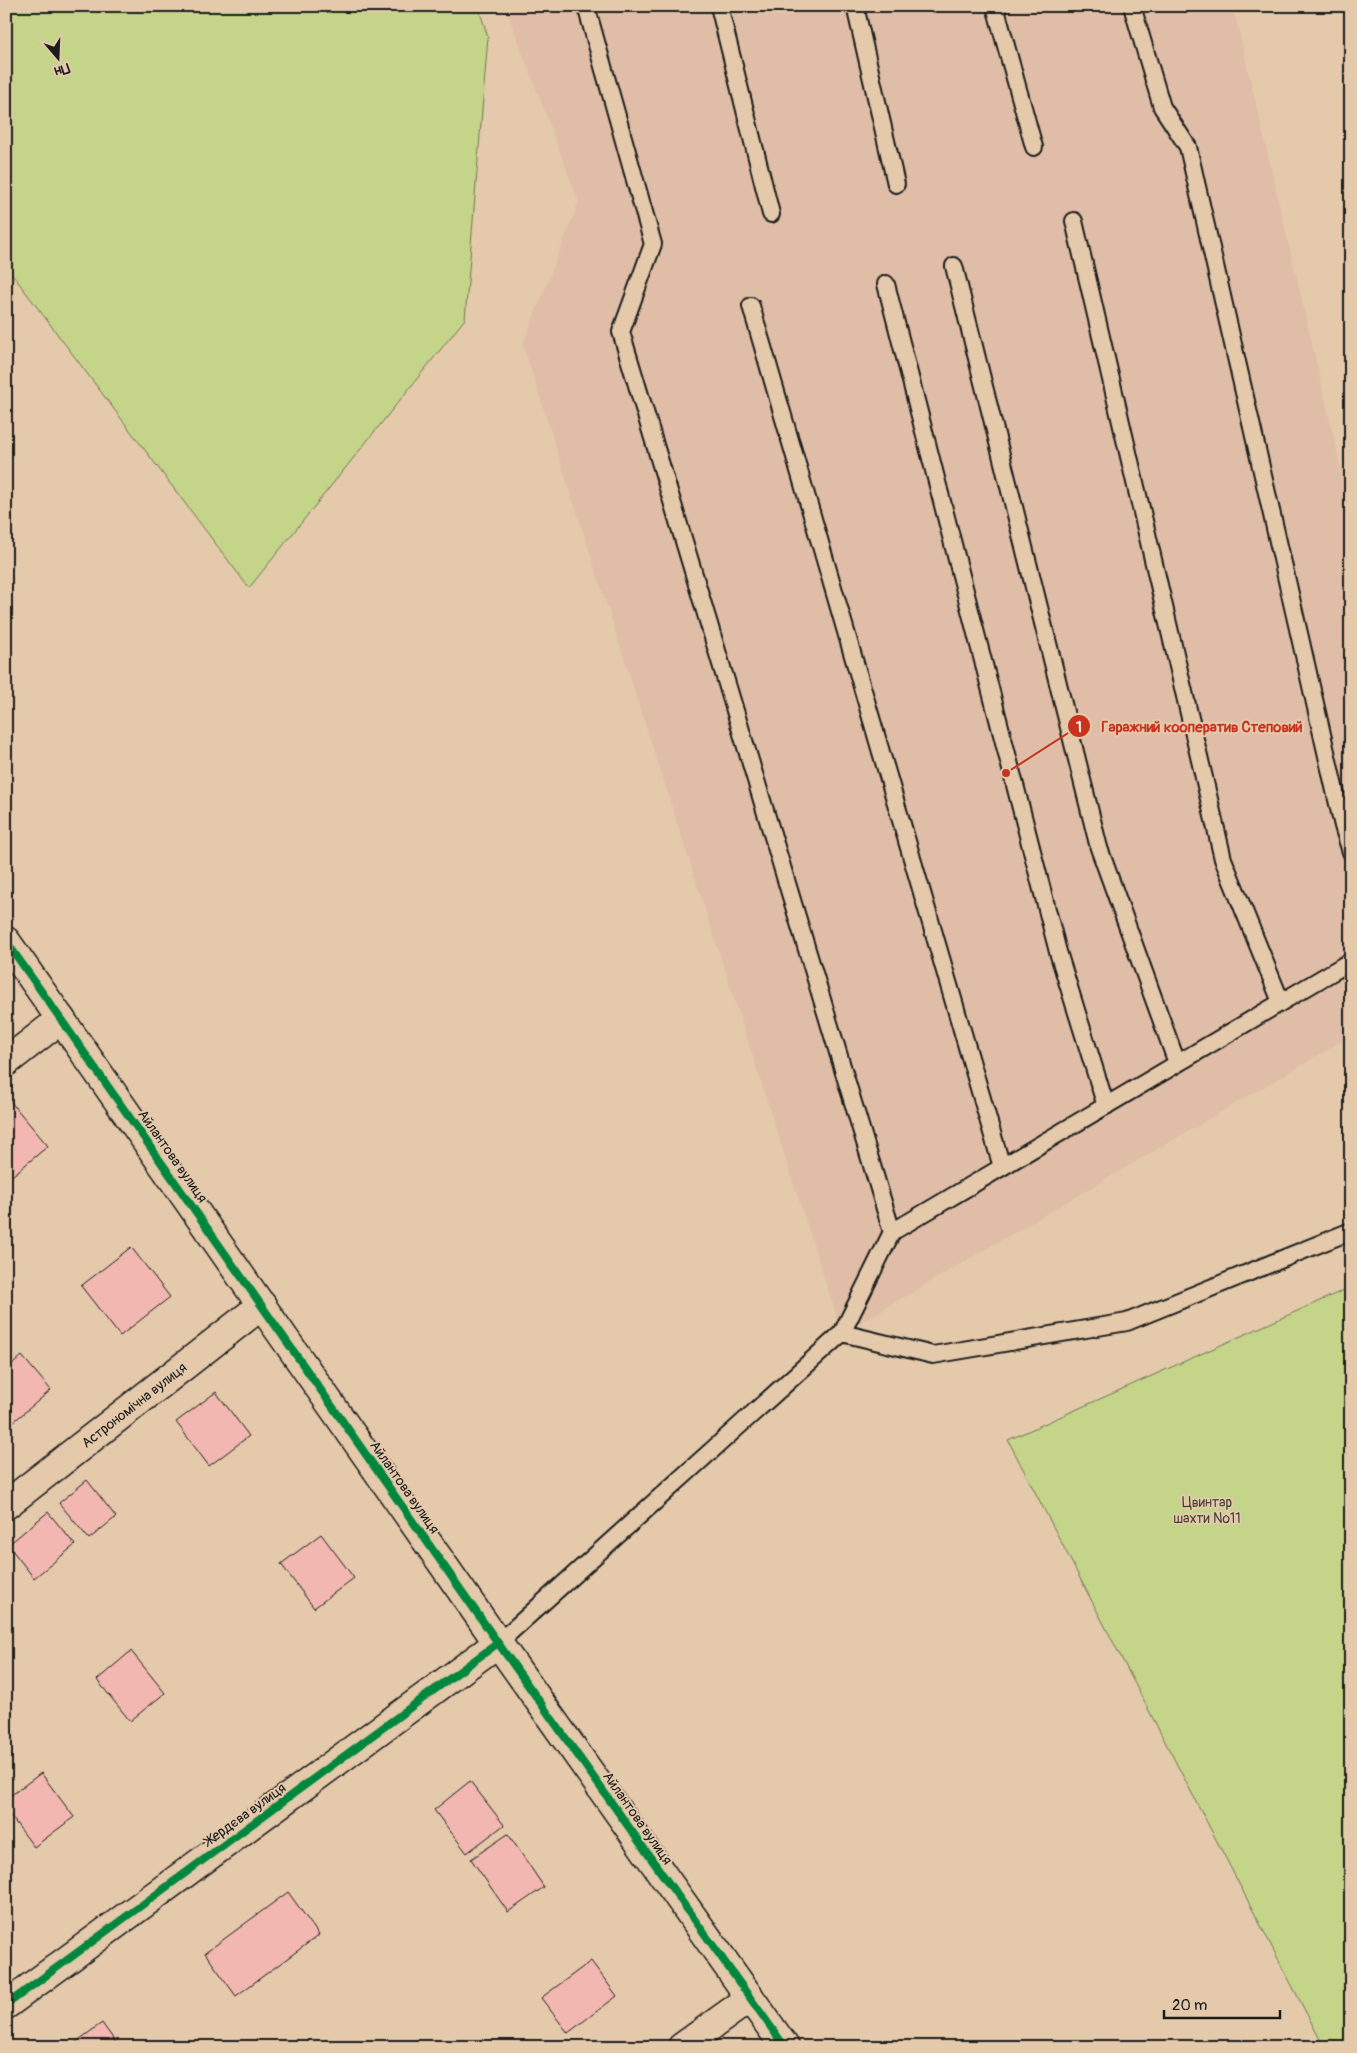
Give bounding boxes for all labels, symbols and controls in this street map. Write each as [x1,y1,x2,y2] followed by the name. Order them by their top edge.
[32,32,82,82] north arrow
[52,59,72,80] text: Пн
[1066,711,1313,741] callout: Гаражний кооператив Степовий
[1076,718,1082,737] text: 1
[1101,718,1303,737] text: Гаражний кооператив Степовий
[134,1107,211,1206] street label: Айлантова вулиця
[78,1359,190,1452] street label: Астрономічна вулиця
[366,1438,443,1537] street label: Айлантова вулиця
[1173,1494,1241,1527] park label: Цвинтар шахти №11
[599,1769,676,1868] street label: Айлантова вулиця
[200,1779,289,1851] street label: Жердєва вулиця
[1164,1988,1281,2020] scale bar
[1172,1996,1207,2015] text: 20 m

